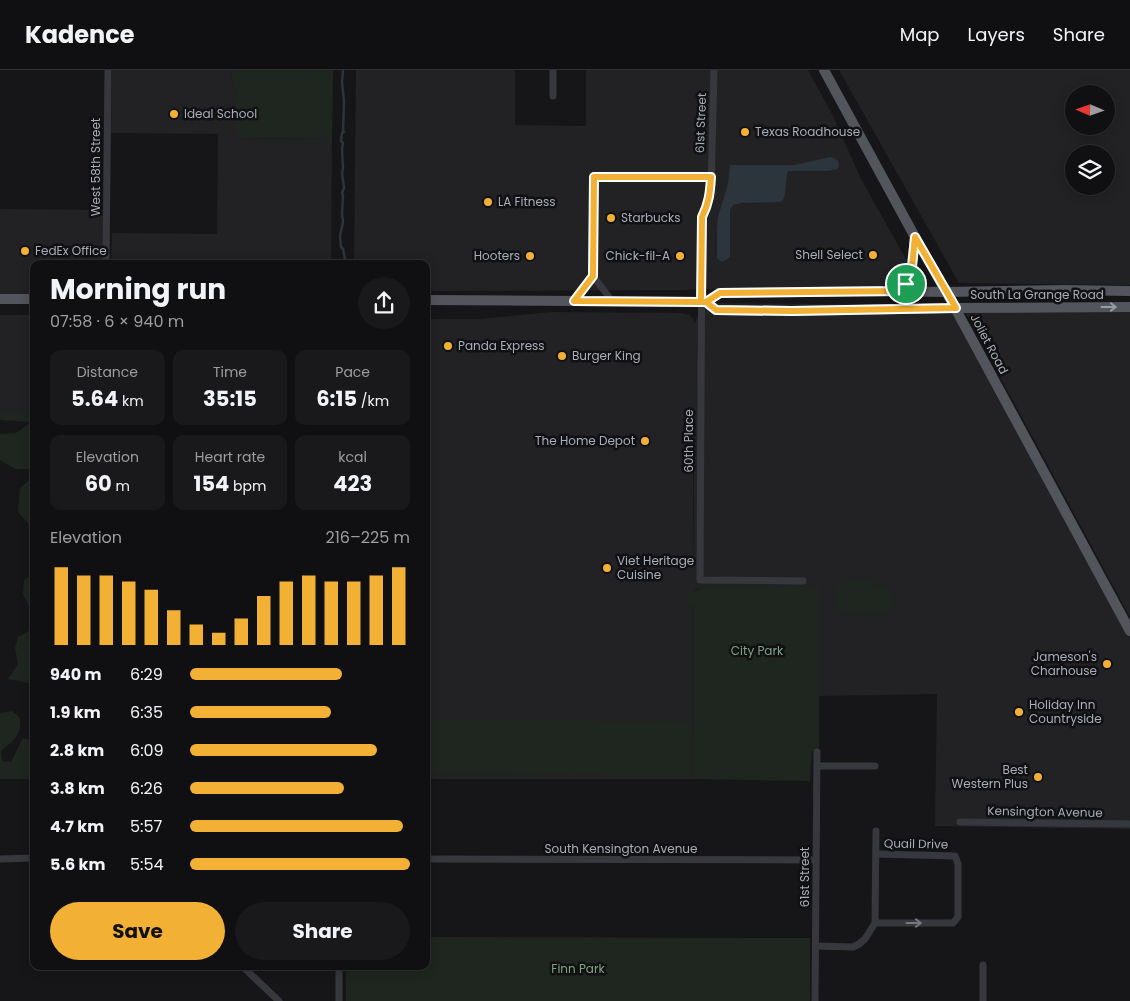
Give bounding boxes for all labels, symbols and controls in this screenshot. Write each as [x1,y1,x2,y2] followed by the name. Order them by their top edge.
[25,18,135,51] text: Kadence
[900,22,940,47] text: Map
[968,22,1025,47] text: Layers
[1053,22,1105,47] text: Share
[1065,85,1115,135] north arrow
[1065,85,1115,195] map controls
[691,92,710,153] street label: 61st Street
[184,105,257,122] place label: Ideal School
[168,108,180,120] marker: Ideal School
[87,118,104,216] street label: West 58th Street
[755,123,860,140] place label: Texas Roadhouse
[739,126,751,138] marker: Texas Roadhouse
[1065,145,1115,195] button: layers
[498,193,556,210] place label: LA Fitness
[482,196,494,208] marker: LA Fitness
[621,209,681,226] place label: Starbucks
[605,212,617,224] marker: Starbucks
[35,242,107,259] place label: FedEx Office
[19,245,31,257] marker: FedEx Office
[795,246,863,263] place label: Shell Select
[474,247,520,264] place label: Hooters
[605,247,670,264] place label: Chick-fil-A
[867,249,879,261] marker: Shell Select
[524,250,536,262] marker: Hooters
[674,250,686,262] marker: Chick-fil-A
[885,263,927,305] pin
[50,270,226,309] text: Morning run
[892,270,920,298] icon: arrive
[358,277,410,329] button: share
[970,286,1104,303] street label: South La Grange Road
[1100,302,1117,312] one-way arrow
[50,310,184,333] text: 07:58 · 6 × 940 m
[966,311,1012,377] street label: Joliet Road
[458,337,545,354] place label: Panda Express
[442,340,454,352] marker: Panda Express
[572,347,641,364] place label: Burger King
[556,350,568,362] marker: Burger King
[77,362,138,382] text: Distance
[213,362,247,382] text: Time
[335,362,370,382] text: Pace
[71,384,118,413] text: 5.64
[203,384,257,413] text: 35:15
[316,384,357,413] text: 6:15
[118,391,144,411] text: km
[357,391,389,411] text: /km
[680,409,697,473] street label: 60th Place
[535,432,635,449] place label: The Home Depot
[639,435,651,447] marker: The Home Depot
[76,447,139,467] text: Elevation
[195,447,265,467] text: Heart rate
[338,447,367,467] text: kcal
[85,469,112,498] text: 60
[194,469,229,498] text: 154
[333,469,372,498] text: 423
[112,476,130,496] text: m
[229,476,266,496] text: bpm
[50,526,122,549] text: Elevation
[325,526,410,549] text: 216–225 m
[617,552,694,583] place label: Viet Heritage Cuisine
[601,562,613,574] marker: Viet Heritage Cuisine
[731,642,784,659] park label: City Park
[1031,648,1097,679] place label: Jameson's Charhouse
[1101,658,1113,670] marker: Jameson's Charhouse
[50,663,101,686] text: 940 m
[130,663,163,686] text: 6:29
[1029,696,1102,727] place label: Holiday Inn Countryside
[50,701,101,724] text: 1.9 km
[130,701,163,724] text: 6:35
[1013,706,1025,718] marker: Holiday Inn Countryside
[50,739,104,762] text: 2.8 km
[130,739,164,762] text: 6:09
[952,761,1028,792] place label: Best Western Plus
[1032,771,1044,783] marker: Best Western Plus
[50,777,105,800] text: 3.8 km
[130,777,163,800] text: 6:26
[987,802,1103,821] street label: Kensington Avenue
[50,815,104,838] text: 4.7 km
[130,815,162,838] text: 5:57
[884,834,948,853] street label: Quail Drive
[545,840,697,857] street label: South Kensington Avenue
[796,847,813,907] street label: 61st Street
[50,853,105,876] text: 5.6 km
[130,853,164,876] text: 5:54
[50,902,225,960] button: Save
[235,902,410,960] button: Share
[905,918,921,928] one-way arrow
[551,960,605,977] park label: Finn Park

